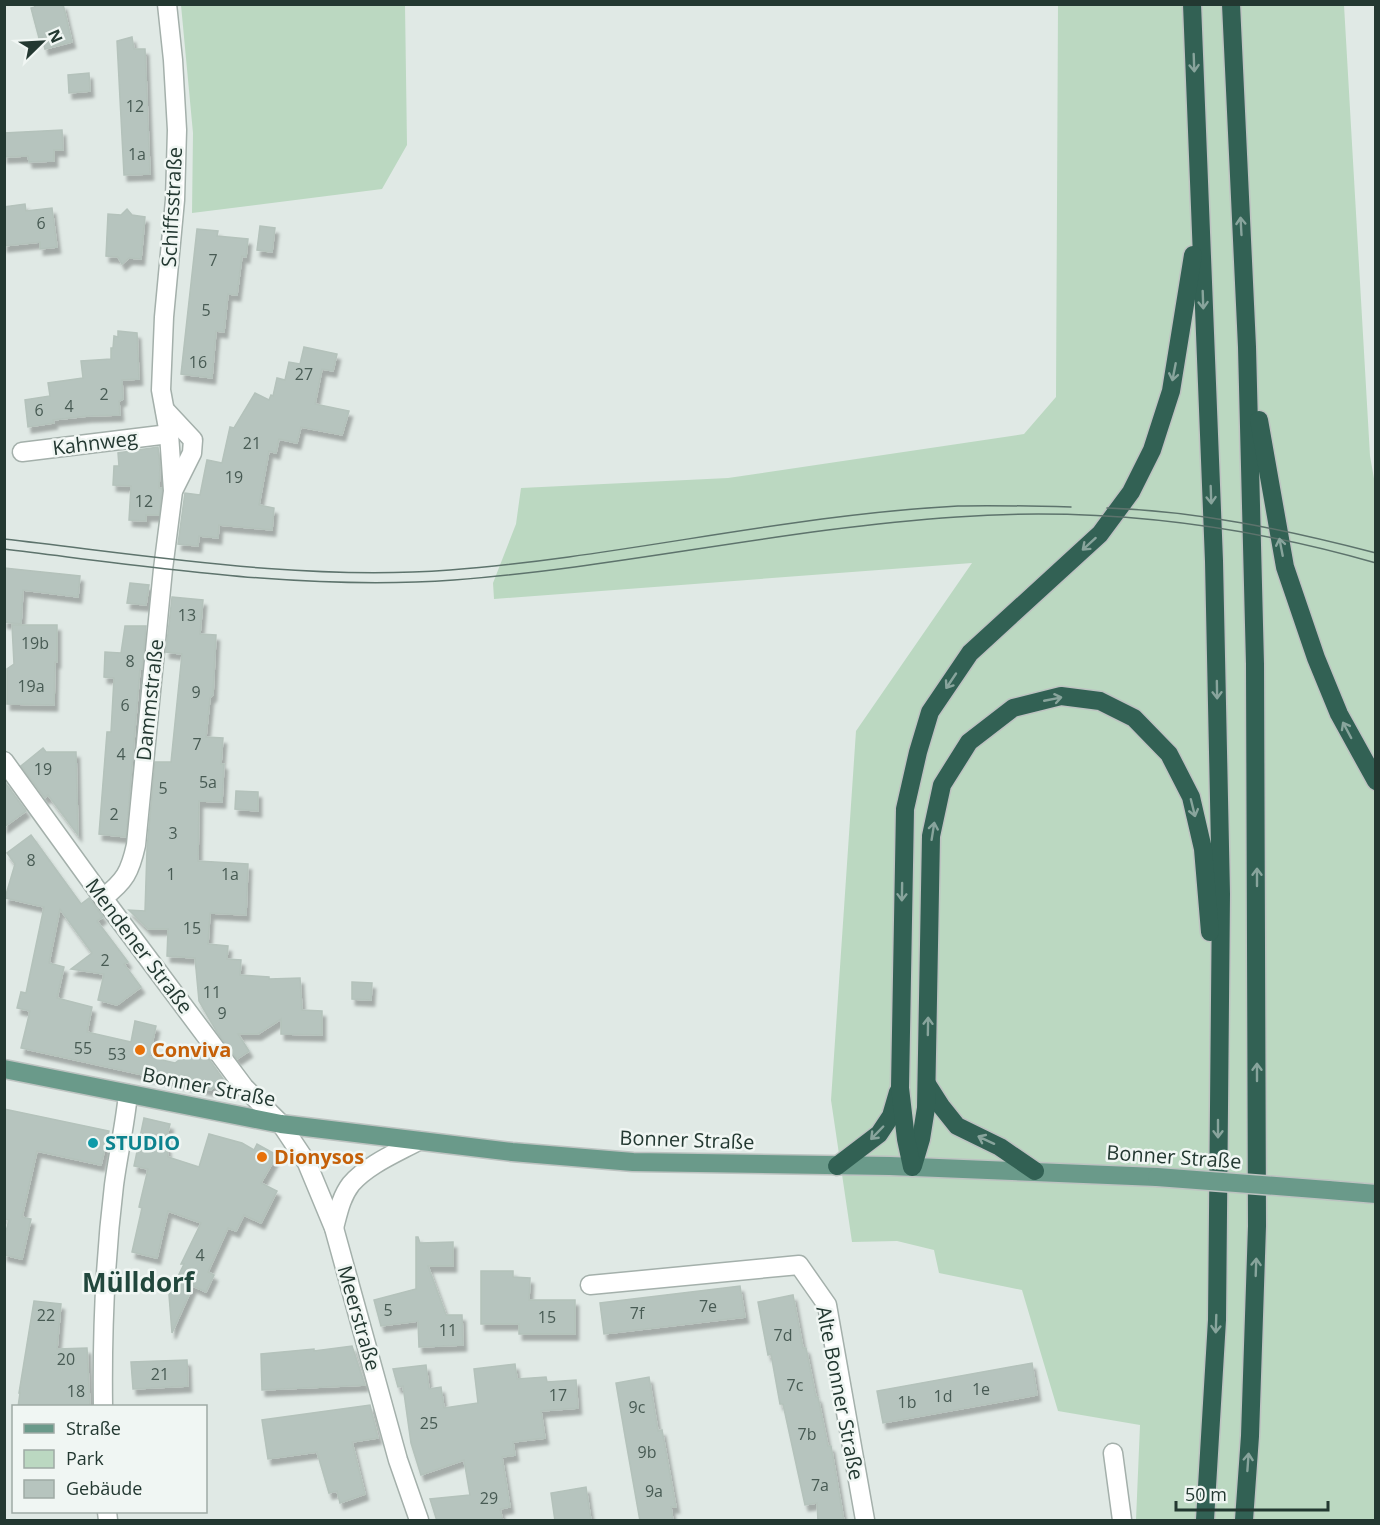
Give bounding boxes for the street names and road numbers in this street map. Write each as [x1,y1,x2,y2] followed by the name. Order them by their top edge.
[155,146,188,268] street label: Schiffsstraße
[51,424,139,461] street label: Kahnweg
[130,638,169,762] street label: Dammstraße
[80,873,199,1019] street label: Mendener Straße
[140,1060,278,1113] street label: Bonner Straße
[619,1124,755,1155] street label: Bonner Straße
[1106,1138,1242,1175] street label: Bonner Straße
[332,1262,387,1374] street label: Meerstraße
[810,1304,871,1482] street label: Alte Bonner Straße

